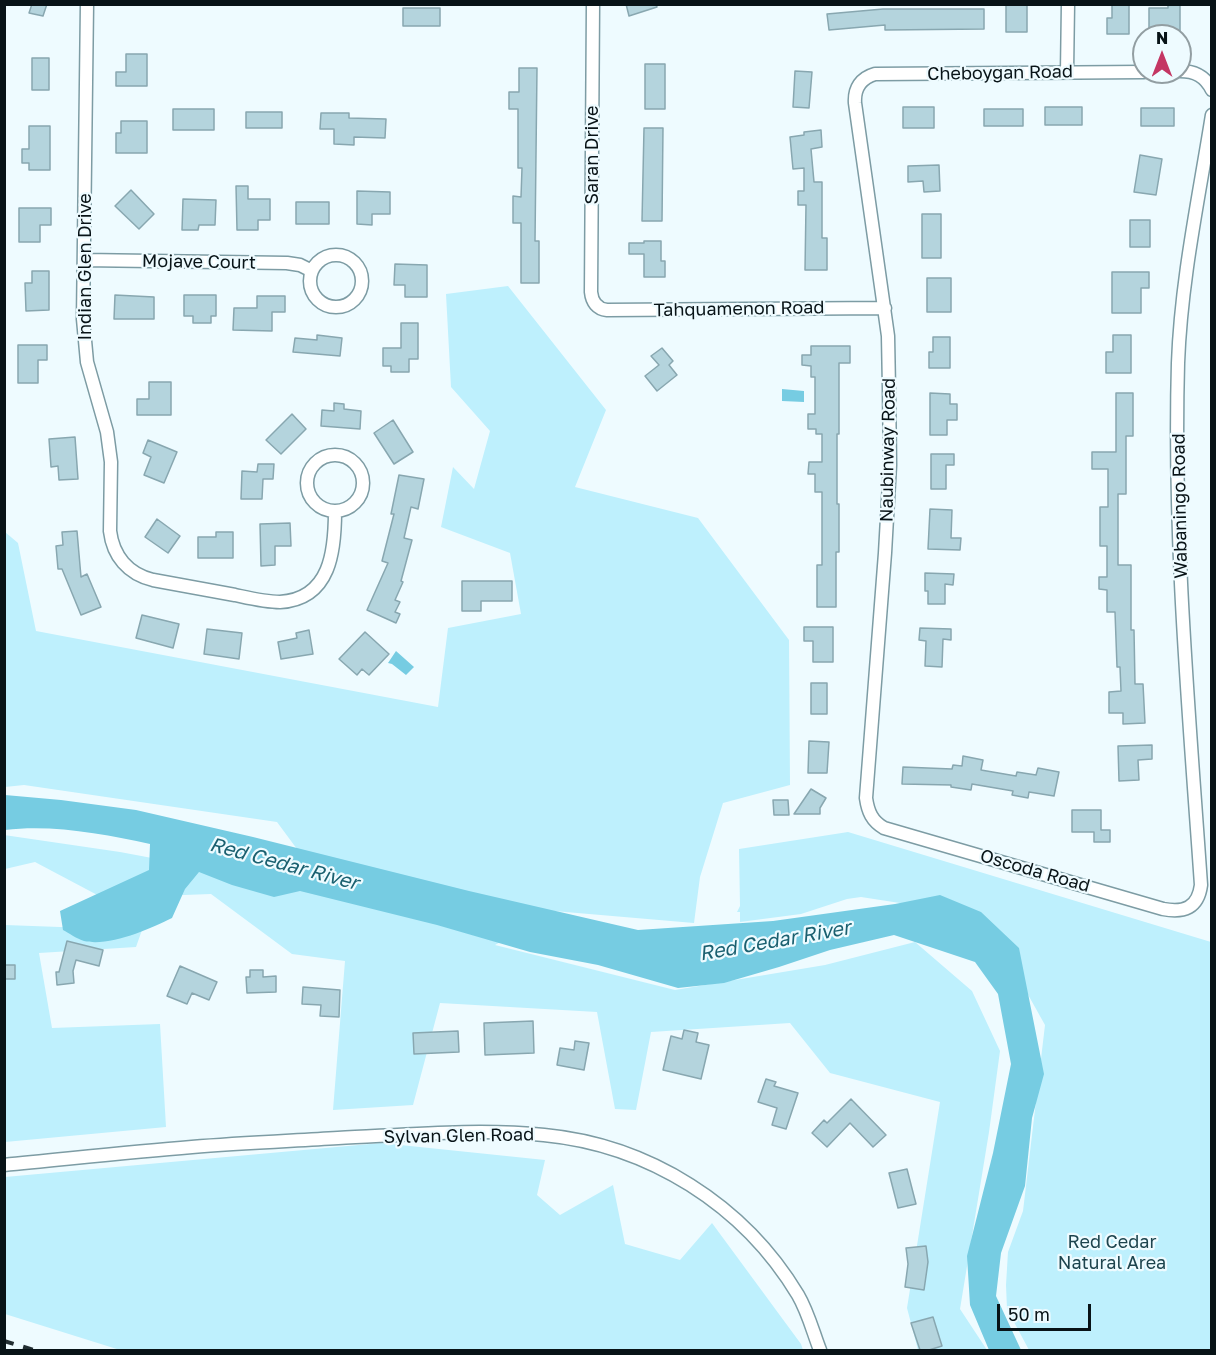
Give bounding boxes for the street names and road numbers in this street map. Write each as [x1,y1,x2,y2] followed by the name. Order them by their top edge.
[927,61,1073,85] street label: Cheboygan Road
[581,106,603,204] street label: Saran Drive
[74,193,96,341] street label: Indian Glen Drive
[142,250,256,274] street label: Mojave Court
[653,297,825,321] street label: Tahquamenon Road
[876,378,900,522] street label: Naubinway Road
[1168,433,1192,579] street label: Wabaningo Road
[978,845,1092,897] street label: Oscoda Road
[384,1124,534,1148] street label: Sylvan Glen Road

